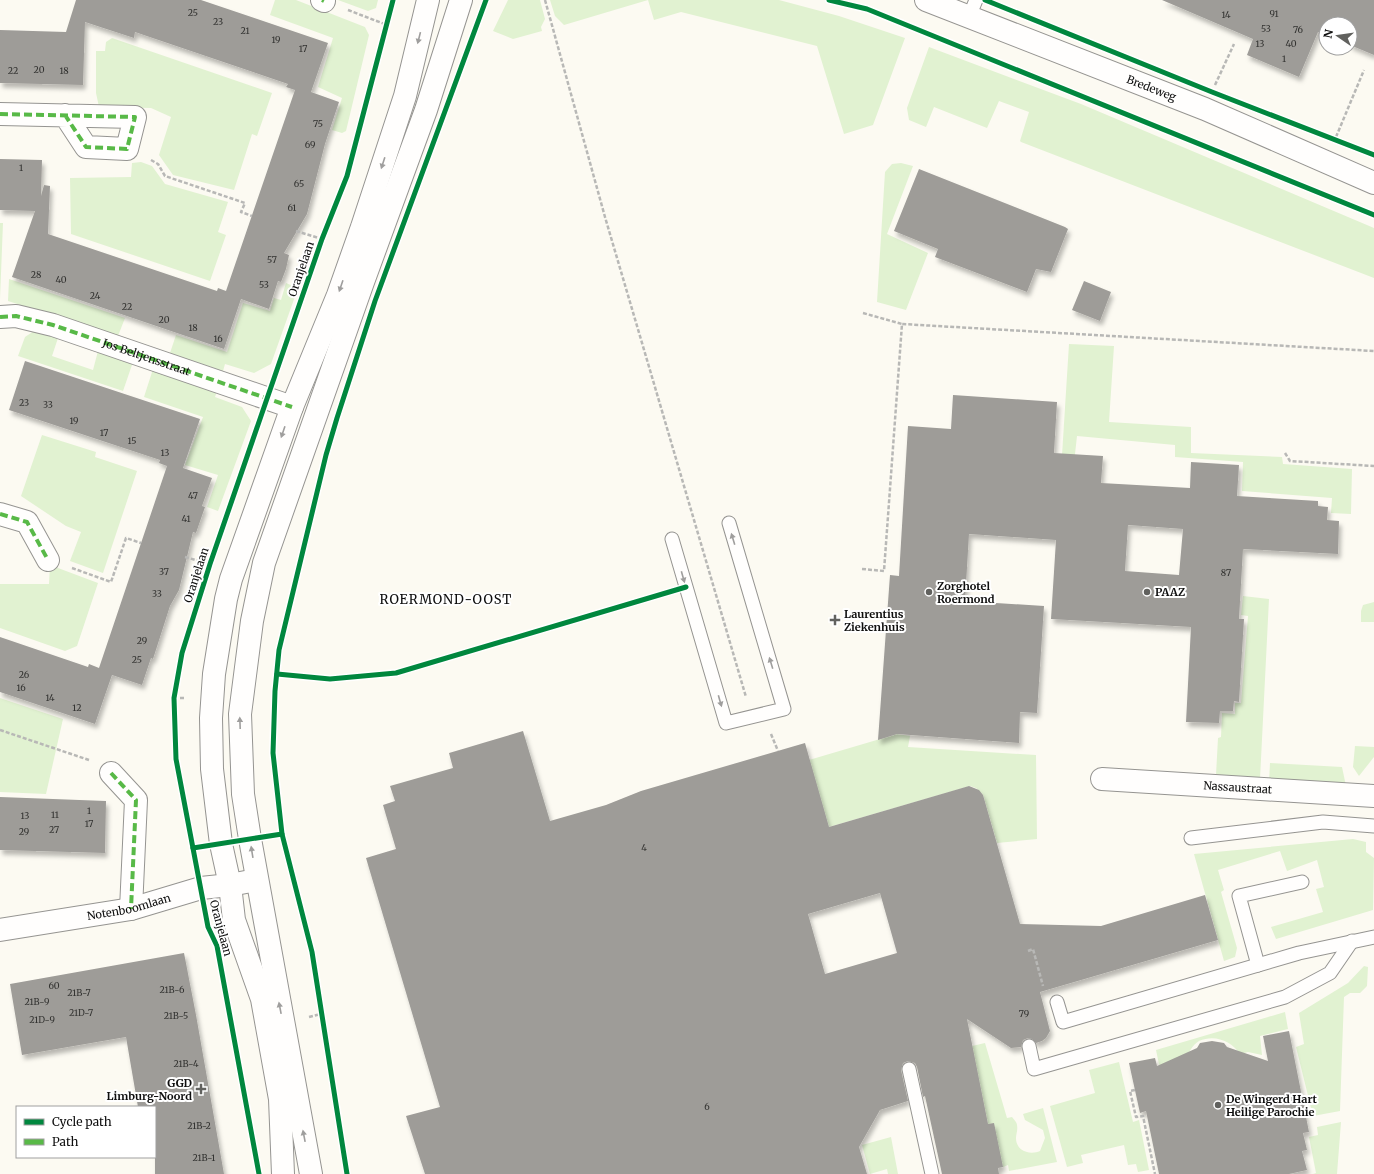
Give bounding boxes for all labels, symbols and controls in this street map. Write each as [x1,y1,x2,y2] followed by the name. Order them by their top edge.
[188,7,198,18] house number: 25
[1269,8,1279,19] house number: 91
[1221,9,1231,20] house number: 14
[213,16,223,27] house number: 23
[1318,16,1358,56] north arrow
[1261,23,1271,34] house number: 53
[1293,24,1304,35] house number: 76
[240,25,250,36] house number: 21
[1320,28,1336,40] text: N
[416,32,422,44] one-way arrow
[271,34,281,45] house number: 19
[1256,38,1264,49] house number: 13
[1285,38,1297,49] house number: 40
[299,43,307,54] house number: 17
[1282,53,1286,64] house number: 1
[34,64,45,75] house number: 20
[8,65,18,76] house number: 22
[59,65,69,76] house number: 18
[1125,72,1179,104] street label: Bredeweg
[313,118,323,129] house number: 75
[305,139,315,150] house number: 69
[380,157,386,169] one-way arrow
[19,162,23,173] house number: 1
[294,178,304,189] house number: 65
[288,202,296,213] house number: 61
[285,239,317,298] street label: Oranjelaan
[267,254,277,265] house number: 57
[31,269,41,280] house number: 28
[55,274,67,285] house number: 40
[259,279,269,290] house number: 53
[338,280,344,292] one-way arrow
[90,290,101,301] house number: 24
[122,301,132,312] house number: 22
[159,314,170,325] house number: 20
[188,322,198,333] house number: 18
[213,333,223,344] house number: 16
[100,335,193,379] street label: Jos Beltjensstraat
[19,397,29,408] house number: 23
[43,399,53,410] house number: 33
[69,415,79,426] house number: 19
[100,427,108,438] house number: 17
[279,427,285,439] one-way arrow
[127,435,137,446] house number: 15
[161,447,169,458] house number: 13
[188,490,198,501] house number: 47
[182,513,190,524] house number: 41
[730,532,736,544] one-way arrow
[180,545,212,604] street label: Oranjelaan
[159,566,169,577] house number: 37
[1221,567,1231,578] house number: 87
[680,571,686,583] one-way arrow
[937,579,995,606] place label: Zorghotel Roermond
[1155,585,1185,599] place label: PAAZ
[924,587,934,597] marker: Zorghotel Roermond
[1142,587,1152,597] marker: PAAZ
[152,588,162,599] house number: 33
[380,591,512,608] district label: ROERMOND-OOST
[844,607,905,634] place label: Laurentius Ziekenhuis
[829,614,841,626] marker: Laurentius Ziekenhuis
[137,635,147,646] house number: 29
[132,654,142,665] house number: 25
[768,657,774,669] one-way arrow
[19,669,30,680] house number: 26
[16,682,26,693] house number: 16
[45,692,55,703] house number: 14
[717,696,723,708] one-way arrow
[72,702,82,713] house number: 12
[237,717,244,729] one-way arrow
[1203,778,1273,797] street label: Nassaustraat
[87,805,91,816] house number: 1
[51,809,59,820] house number: 11
[21,810,29,821] house number: 13
[85,818,93,829] house number: 17
[49,824,59,835] house number: 27
[19,826,29,837] house number: 29
[641,842,647,853] house number: 4
[249,846,255,859] one-way arrow
[86,890,173,923] street label: Notenboomlaan
[207,898,235,958] street label: Oranjelaan
[48,980,60,991] house number: 60
[159,984,185,995] house number: 21B-6
[67,987,91,998] house number: 21B-7
[25,996,49,1007] house number: 21B-9
[277,1002,283,1014] one-way arrow
[69,1007,93,1018] house number: 21D-7
[1019,1008,1029,1019] house number: 79
[164,1010,188,1021] house number: 21B-5
[29,1014,55,1025] house number: 21D-9
[173,1058,199,1069] house number: 21B-4
[107,1076,193,1103] place label: GGD Limburg-Noord
[195,1083,207,1095] marker: GGD Limburg-Noord
[1226,1092,1318,1119] place label: De Wingerd Hart Heilige Parochie
[1213,1100,1223,1110] marker: De Wingerd Hart Heilige Parochie
[704,1101,710,1112] house number: 6
[16,1106,156,1158] legend
[52,1114,112,1129] text: Cycle path
[187,1120,211,1131] house number: 21B-2
[301,1130,307,1142] one-way arrow
[52,1134,78,1149] text: Path
[193,1152,215,1163] house number: 21B-1

